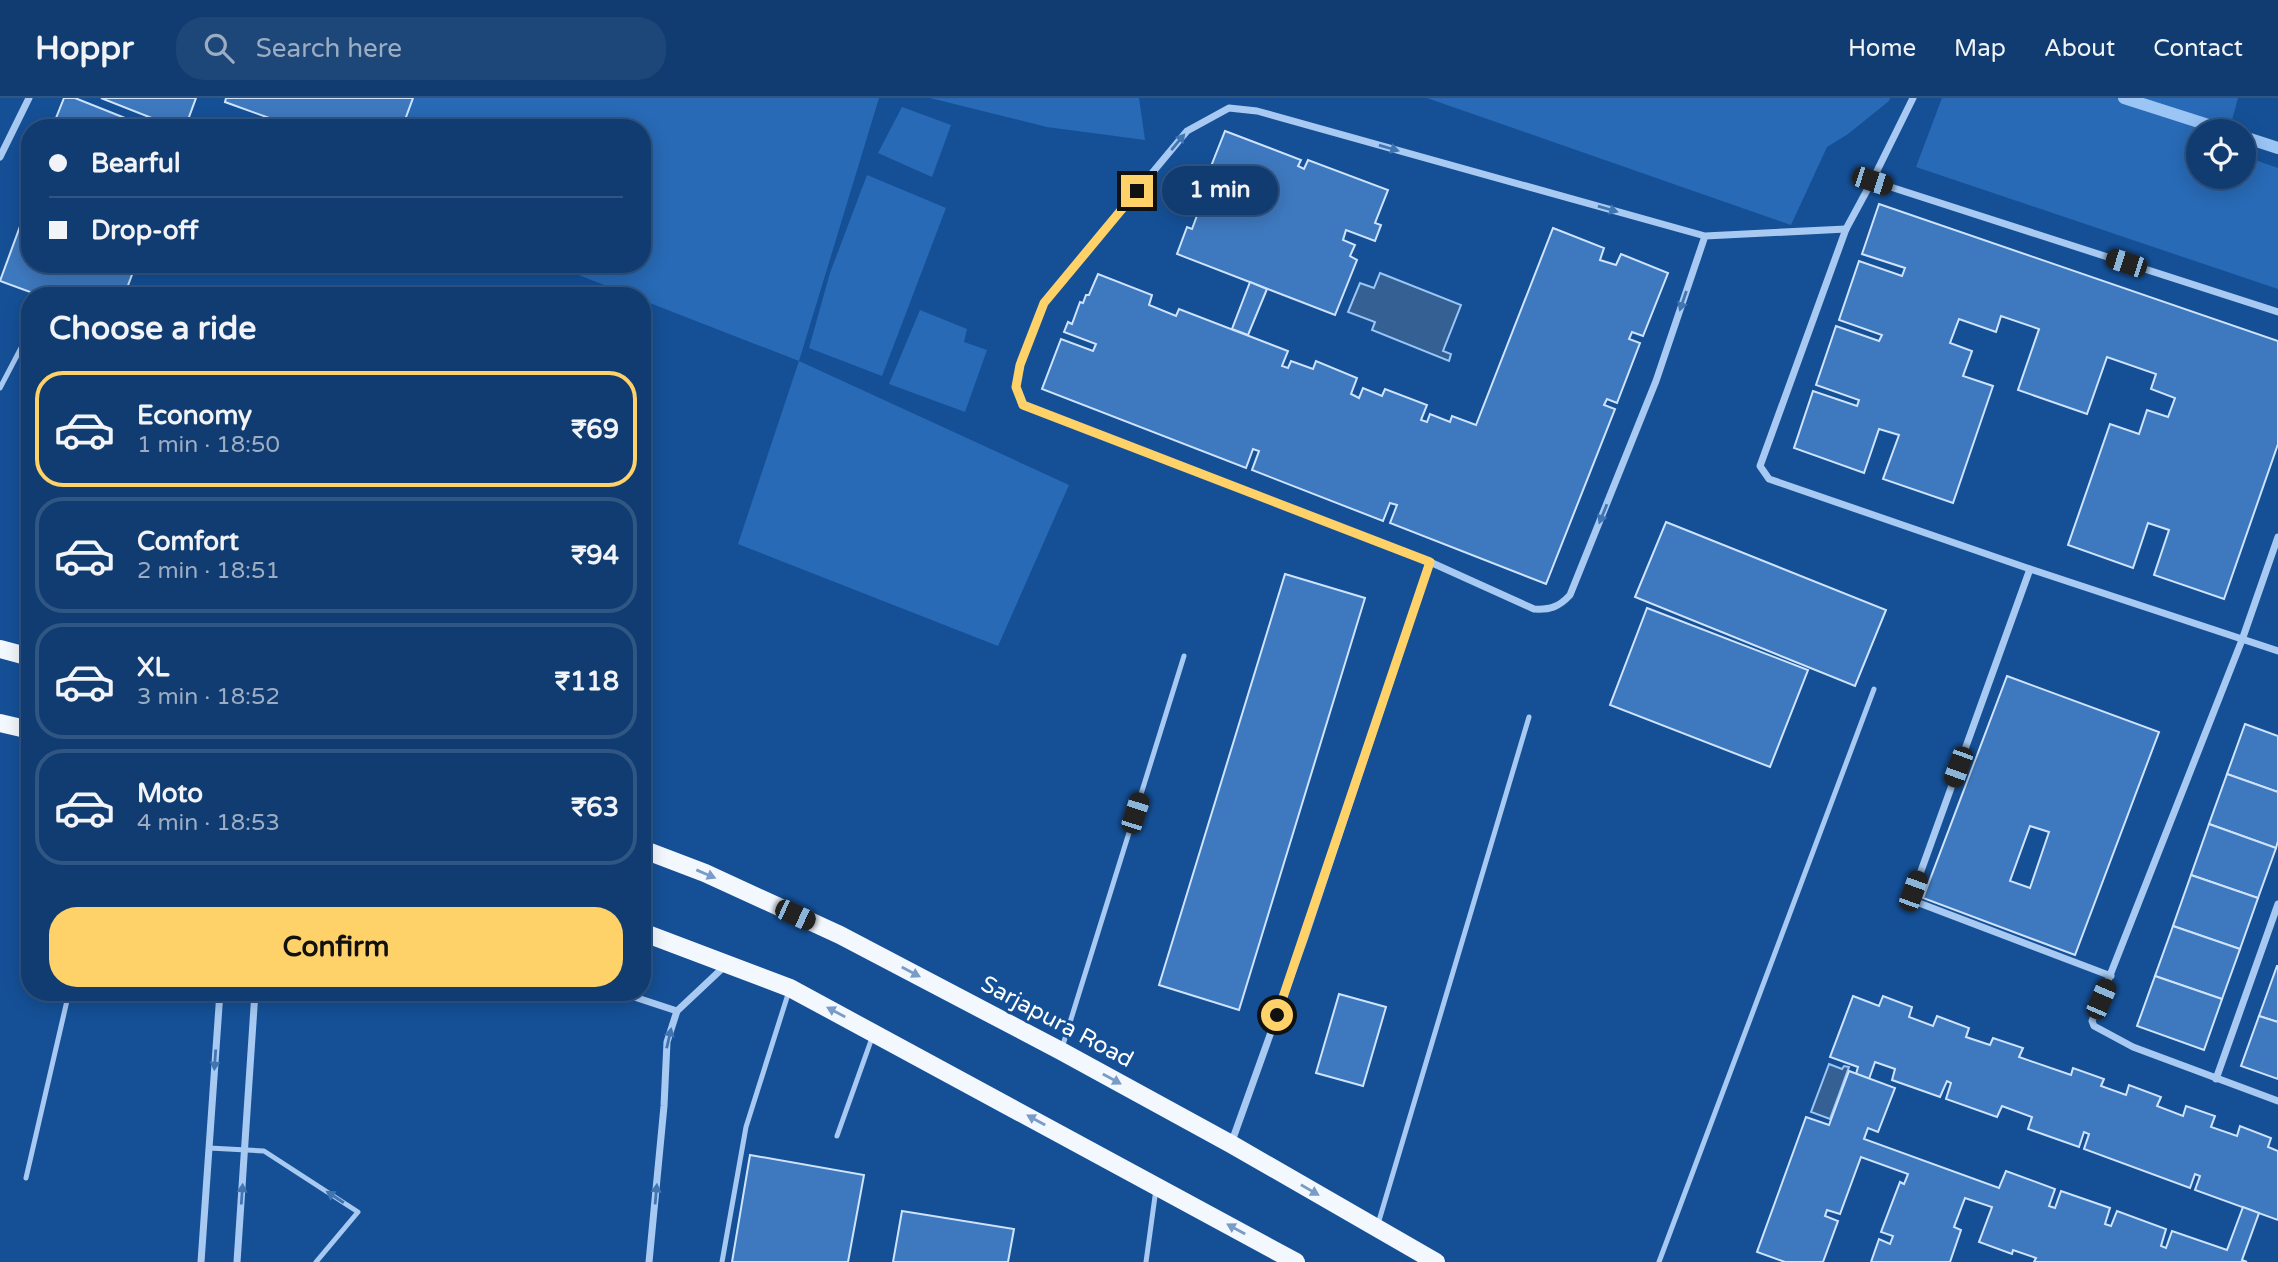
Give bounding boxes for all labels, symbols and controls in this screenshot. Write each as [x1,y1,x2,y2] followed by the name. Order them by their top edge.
[176,17,666,80] search box
[35,29,134,68] text: Hoppr
[200,29,238,67] icon: search
[256,33,402,64] text: Search here
[1848,34,1916,63] text: Home
[1954,34,2006,63] text: Map
[2044,34,2115,63] text: About
[2153,34,2243,63] text: Contact
[2186,119,2256,189] map controls
[2186,119,2256,189] button: locate
[1170,133,1186,151] one-way arrow
[1378,143,1400,154] one-way arrow
[91,148,180,179] text: Bearful
[1849,165,1896,197] car
[1162,166,1277,216] callout: 1 min
[1121,175,1153,207] route end
[1189,176,1251,204] text: 1 min
[1597,204,1619,215] one-way arrow
[91,215,198,246] text: Drop-off
[2103,247,2150,279] car
[1677,290,1688,311] one-way arrow
[49,310,256,348] text: Choose a ride
[53,398,116,461] icon: car
[137,400,252,431] text: Economy
[571,414,619,445] text: ₹69
[137,431,280,459] text: 1 min · 18:50
[1597,503,1608,524] one-way arrow
[53,524,116,587] icon: car
[137,526,239,557] text: Comfort
[571,540,619,571] text: ₹94
[137,557,280,585] text: 2 min · 18:51
[53,650,116,713] icon: car
[137,652,169,683] text: XL
[555,666,619,697] text: ₹118
[137,683,280,711] text: 3 min · 18:52
[1941,744,1976,790] car
[53,776,116,839] icon: car
[137,778,203,809] text: Moto
[1119,790,1152,836] car
[571,792,619,823] text: ₹63
[137,809,280,837] text: 4 min · 18:53
[696,868,716,880] one-way arrow
[1896,868,1931,914] car
[772,897,819,933] car
[49,907,623,987] button: Confirm
[901,967,921,978] one-way arrow
[976,970,1138,1074] street label: Sarjapura Road
[2084,976,2119,1022] car
[1261,999,1293,1031] route start
[826,1007,846,1018] one-way arrow
[664,1027,675,1049] one-way arrow
[209,1050,220,1072] one-way arrow
[1102,1073,1122,1085] one-way arrow
[1026,1114,1046,1126] one-way arrow
[237,1183,248,1205] one-way arrow
[651,1183,662,1205] one-way arrow
[1301,1184,1320,1196] one-way arrow
[325,1191,344,1204] one-way arrow
[1226,1223,1246,1235] one-way arrow

